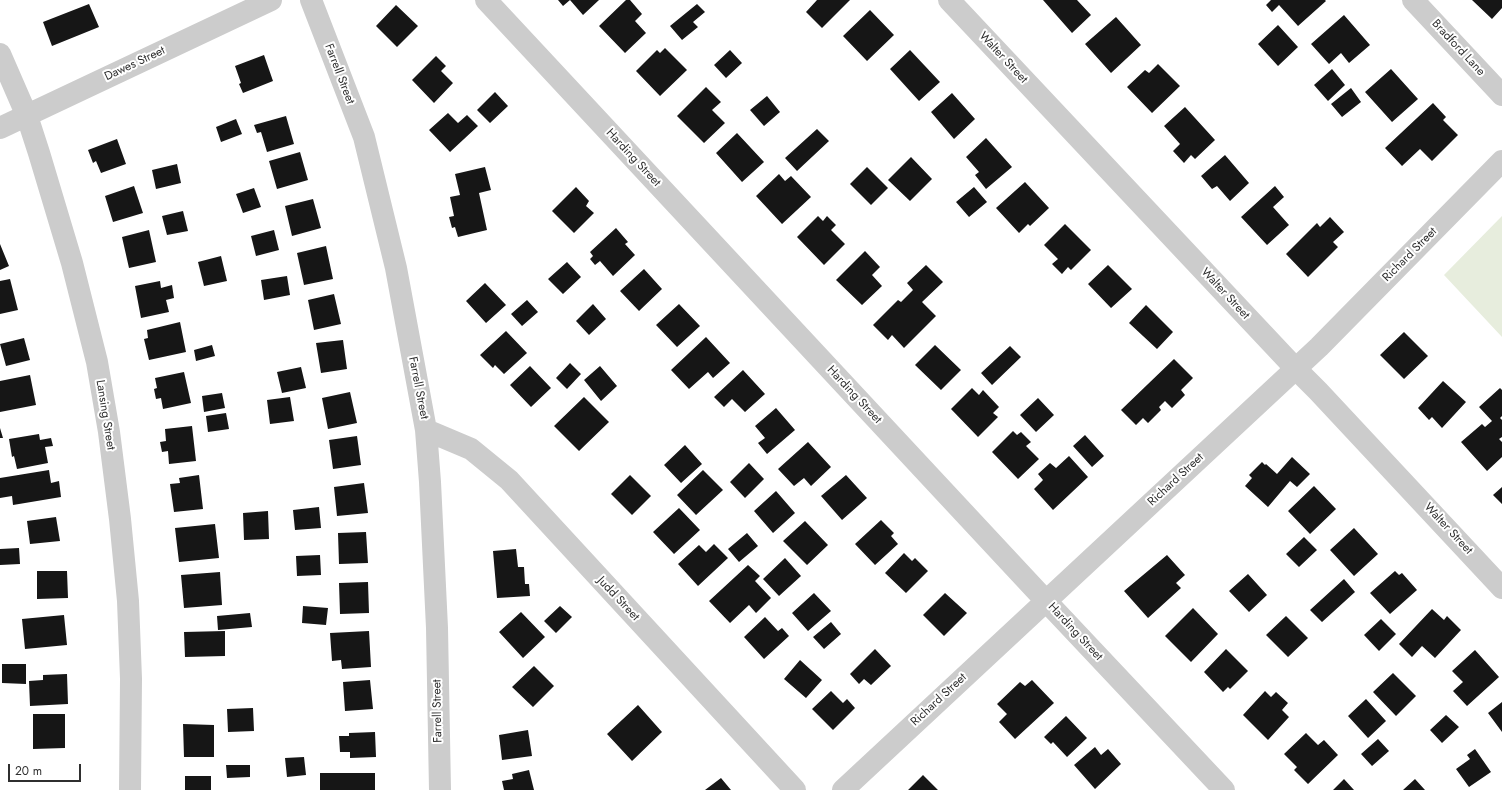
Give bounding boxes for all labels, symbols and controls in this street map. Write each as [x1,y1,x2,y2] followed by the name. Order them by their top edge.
[1428,17,1488,79] street label: Bradford Lane
[976,29,1030,87] street label: Walter Street
[321,42,357,106] street label: Farrell Street
[102,44,168,84] street label: Dawes Street
[603,126,663,190] street label: Harding Street
[1380,225,1440,285] street label: Richard Street
[1198,265,1252,323] street label: Walter Street
[405,356,431,420] street label: Farrell Street
[824,363,884,427] street label: Harding Street
[92,379,118,451] street label: Lansing Street
[1145,451,1207,509] street label: Richard Street
[1421,500,1475,558] street label: Walter Street
[594,574,642,624] street label: Judd Street
[1045,600,1105,664] street label: Harding Street
[908,671,970,729] street label: Richard Street
[430,679,446,743] street label: Farrell Street
[10,756,83,782] scale bar
[15,762,42,780] text: 20 m

